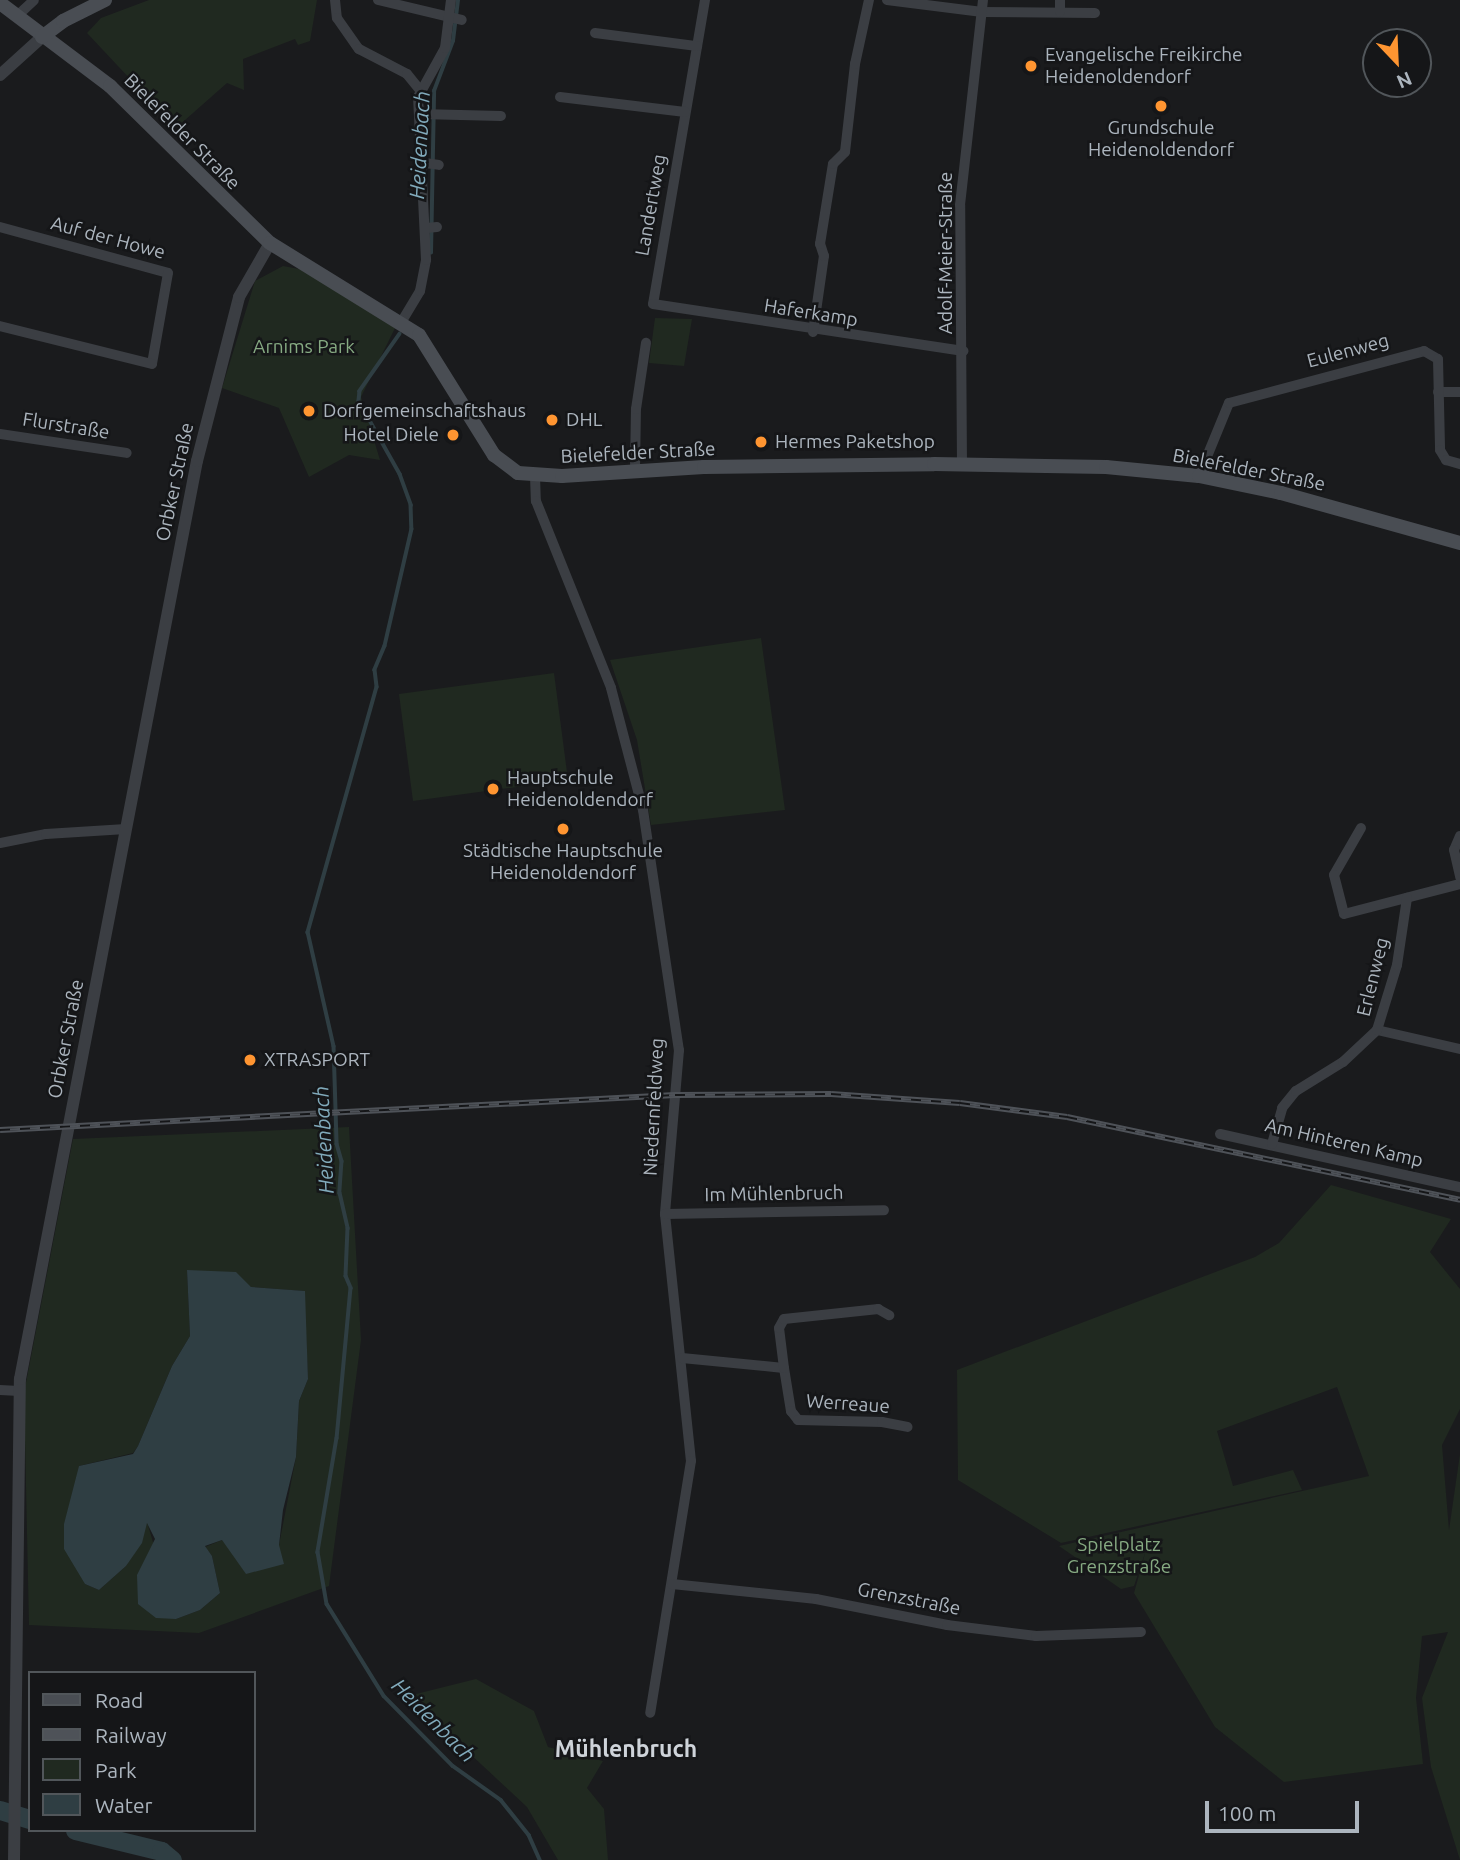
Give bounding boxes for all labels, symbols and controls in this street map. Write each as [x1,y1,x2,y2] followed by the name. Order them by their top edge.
[1362,28,1432,98] north arrow
[1045,44,1243,88] place label: Evangelische Freikirche Heidenoldendorf
[1023,58,1039,74] marker: Evangelische Freikirche Heidenoldendorf
[1394,68,1415,93] text: N
[119,69,245,195] street label: Bielefelder Straße
[404,90,434,200] water label: Heidenbach
[1153,98,1169,114] marker: Grundschule Heidenoldendorf
[1088,117,1234,161] place label: Grundschule Heidenoldendorf
[631,152,671,258] street label: Landertweg
[935,172,957,334] street label: Adolf-Meier-Straße
[48,212,168,264] street label: Auf der Howe
[762,294,860,332] street label: Haferkamp
[1305,329,1391,373] street label: Eulenweg
[253,336,355,358] park label: Arnims Park
[323,400,526,422] place label: Dorfgemeinschaftshaus
[301,403,317,419] marker: Dorfgemeinschaftshaus
[21,408,111,444] street label: Flurstraße
[566,409,602,431] place label: DHL
[544,412,560,428] marker: DHL
[151,421,199,543] street label: Orbker Straße
[343,424,439,446] place label: Hotel Diele
[445,427,461,443] marker: Hotel Diele
[775,431,935,453] place label: Hermes Paketshop
[753,434,769,450] marker: Hermes Paketshop
[560,438,716,468] street label: Bielefelder Straße
[1171,444,1327,496] street label: Bielefelder Straße
[507,767,653,811] place label: Hauptschule Heidenoldendorf
[485,781,501,797] marker: Hauptschule Heidenoldendorf
[555,821,571,837] marker: Städtische Hauptschule Heidenoldendorf
[463,840,663,884] place label: Städtische Hauptschule Heidenoldendorf
[1352,935,1394,1019] street label: Erlenweg
[43,978,89,1100] street label: Orbker Straße
[639,1037,669,1177] street label: Niedernfeldweg
[264,1049,370,1071] place label: XTRASPORT
[242,1052,258,1068] marker: XTRASPORT
[308,1085,338,1195] water label: Heidenbach
[1263,1114,1425,1172] street label: Am Hinteren Kamp
[704,1181,844,1207] street label: Im Mühlenbruch
[805,1390,891,1418] street label: Werreaue
[1067,1534,1171,1578] park label: Spielplatz Grenzstraße
[856,1578,962,1620] street label: Grenzstraße
[28,1671,256,1832] legend
[387,1673,481,1767] water label: Heidenbach
[95,1688,143,1712] text: Road
[95,1723,167,1747] text: Railway
[555,1735,697,1763] district label: Mühlenbruch
[95,1758,137,1782] text: Park
[1208,1786,1362,1830] scale bar
[95,1793,153,1817] text: Water
[1218,1801,1276,1825] text: 100 m

